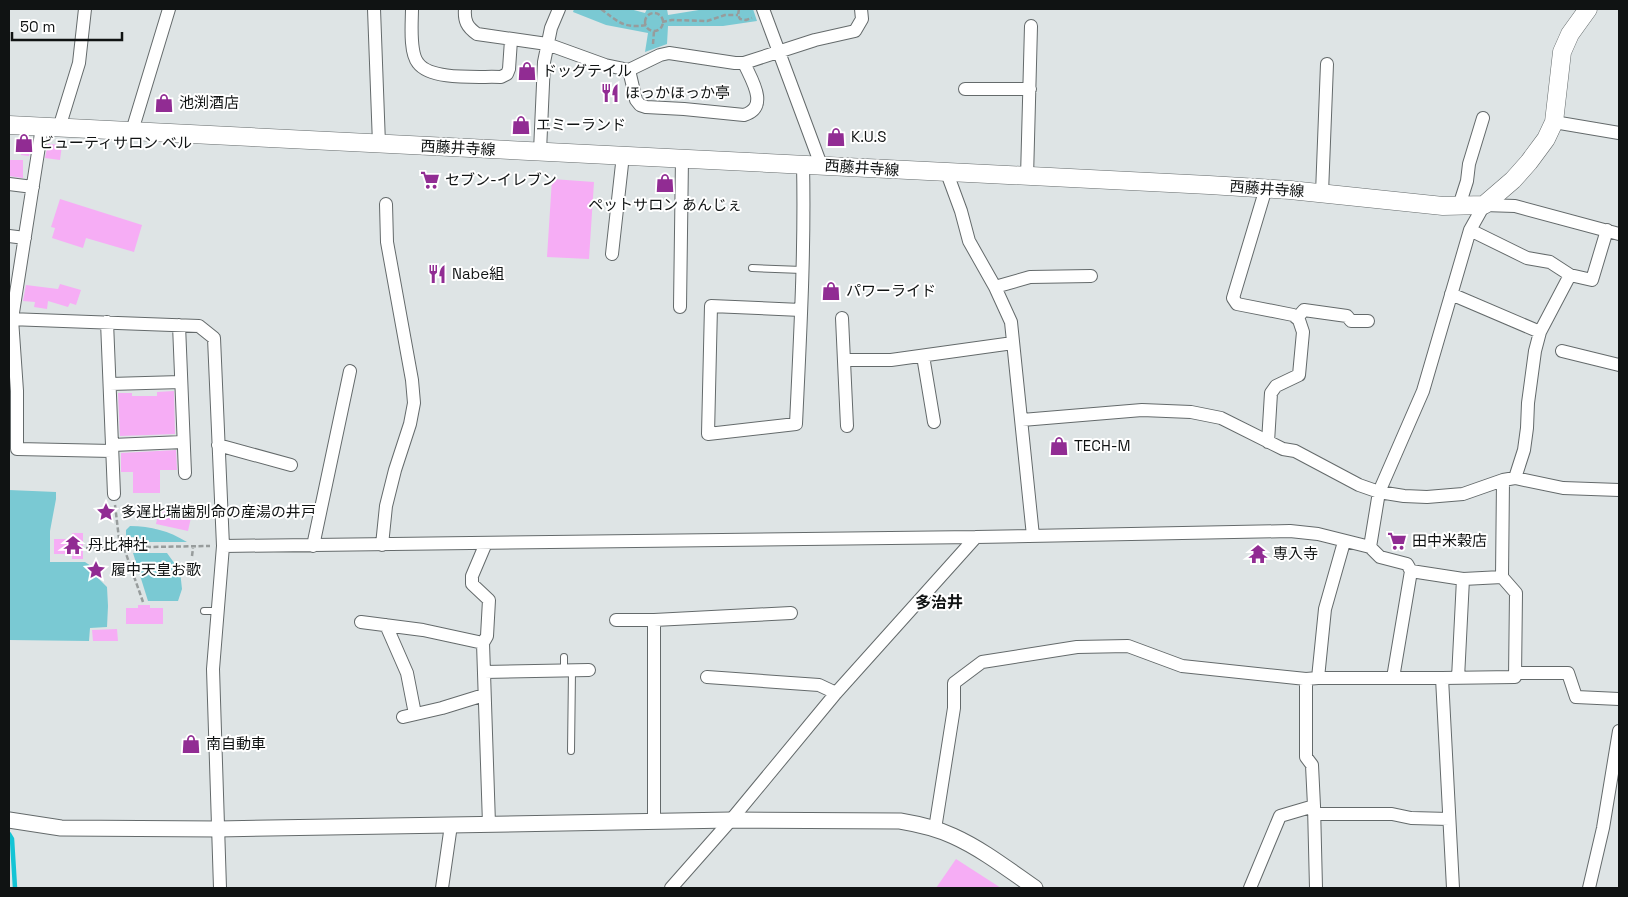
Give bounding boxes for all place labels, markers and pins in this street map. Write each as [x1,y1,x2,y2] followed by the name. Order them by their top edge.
[516,60,538,82] shop icon: ドッグテイル
[542,61,632,80] place label: ドッグテイル
[599,82,621,104] restaurant icon: ほっかほっか亭
[625,83,730,102] place label: ほっかほっか亭
[153,92,175,114] shop icon: 池渕酒店
[179,93,239,112] place label: 池渕酒店
[510,114,532,136] shop icon: エミーランド
[536,115,626,134] place label: エミーランド
[825,126,847,148] shop icon: K.U.S
[851,127,886,146] place label: K.U.S
[13,132,35,154] shop icon: ビューティサロン ベル
[39,133,192,152] place label: ビューティサロン ベル
[419,169,441,191] supermarket icon: セブン-イレブン
[445,170,557,189] place label: セブン-イレブン
[654,172,676,194] shop icon: ペットサロン あんじぇ
[588,195,742,214] place label: ペットサロン あんじぇ
[426,263,448,285] restaurant icon: Nabe組
[452,264,504,283] place label: Nabe組
[820,280,842,302] shop icon: パワーライド
[846,281,936,300] place label: パワーライド
[1048,435,1070,457] shop icon: TECH-M
[1074,436,1131,455] place label: TECH-M
[95,501,117,523] place icon: 多遅比瑞歯別命の産湯の井戸
[121,502,316,521] place label: 多遅比瑞歯別命の産湯の井戸
[1386,530,1408,552] supermarket icon: 田中米穀店
[1412,531,1487,550] place label: 田中米穀店
[62,534,84,556] temple icon: 丹比神社
[88,535,148,554] place label: 丹比神社
[1247,543,1269,565] temple icon: 専入寺
[1273,544,1318,563] place label: 専入寺
[85,559,107,581] place icon: 履中天皇お歌
[111,560,201,579] place label: 履中天皇お歌
[180,733,202,755] shop icon: 南自動車
[206,734,266,753] place label: 南自動車

